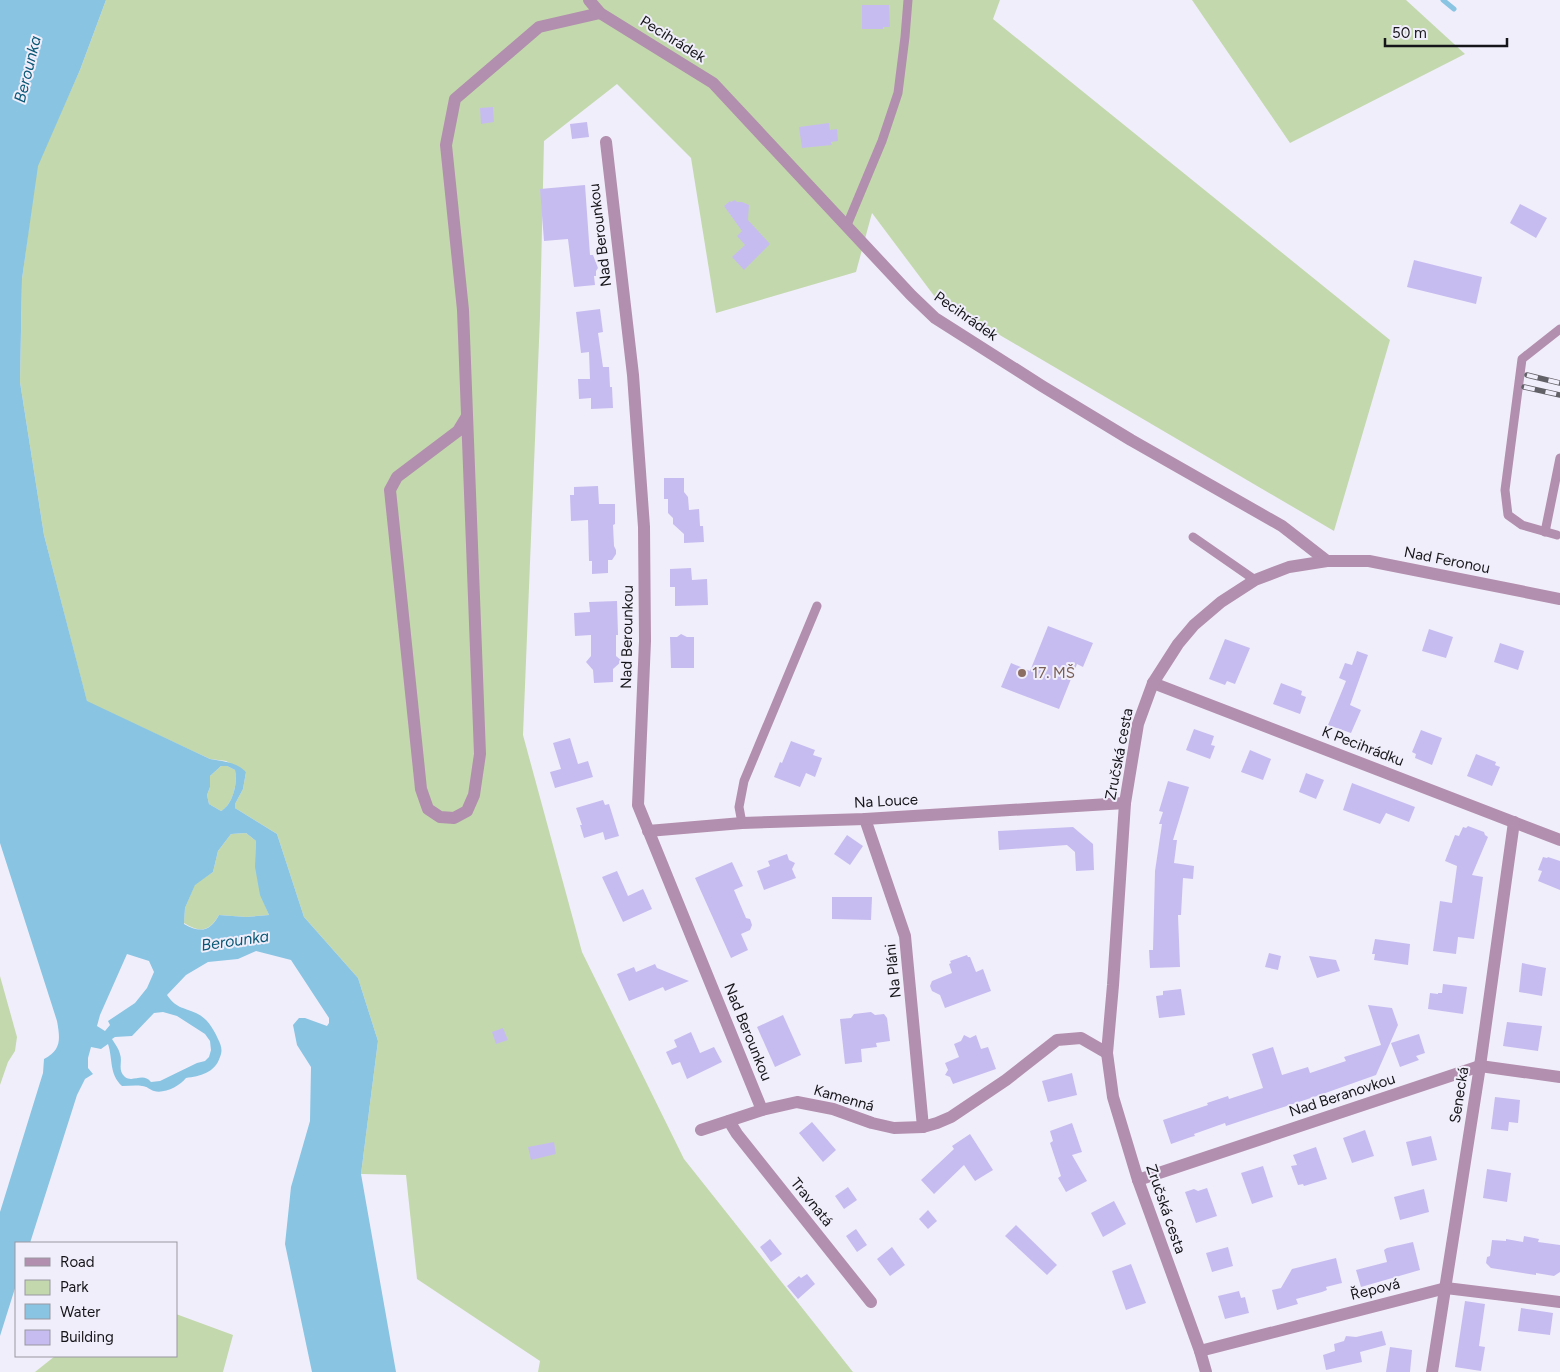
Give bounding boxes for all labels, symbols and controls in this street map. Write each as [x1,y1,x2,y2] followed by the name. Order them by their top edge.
[637,12,710,67] street label: Pecihrádek
[1385,15,1508,47] scale bar
[1392,24,1427,42] text: 50 m
[10,34,45,104] water label: Berounka
[585,182,615,288] street label: Nad Berounkou
[931,288,1002,345] street label: Pecihrádek
[1402,543,1492,577] street label: Nad Feronou
[617,585,637,689] street label: Nad Berounkou
[1032,664,1075,682] place label: 17. MŠ
[1016,667,1028,679] marker: 17. MŠ
[1101,707,1137,801] street label: Zručská cesta
[1319,722,1407,770] street label: K Pecihrádku
[854,790,918,812] street label: Na Louce
[200,926,270,955] water label: Berounka
[881,943,905,999] street label: Na Pláni
[720,981,776,1083] street label: Nad Berounkou
[1446,1066,1472,1124] street label: Senecká
[1287,1069,1397,1121] street label: Nad Beranovkou
[812,1081,876,1115] street label: Kamenná
[1142,1162,1190,1256] street label: Zručská cesta
[787,1174,837,1230] street label: Travnatá
[15,1242,178,1357] legend
[60,1253,95,1271] text: Road
[1348,1274,1402,1304] street label: Řepová
[60,1278,89,1296] text: Park
[60,1303,100,1321] text: Water
[60,1328,114,1346] text: Building

